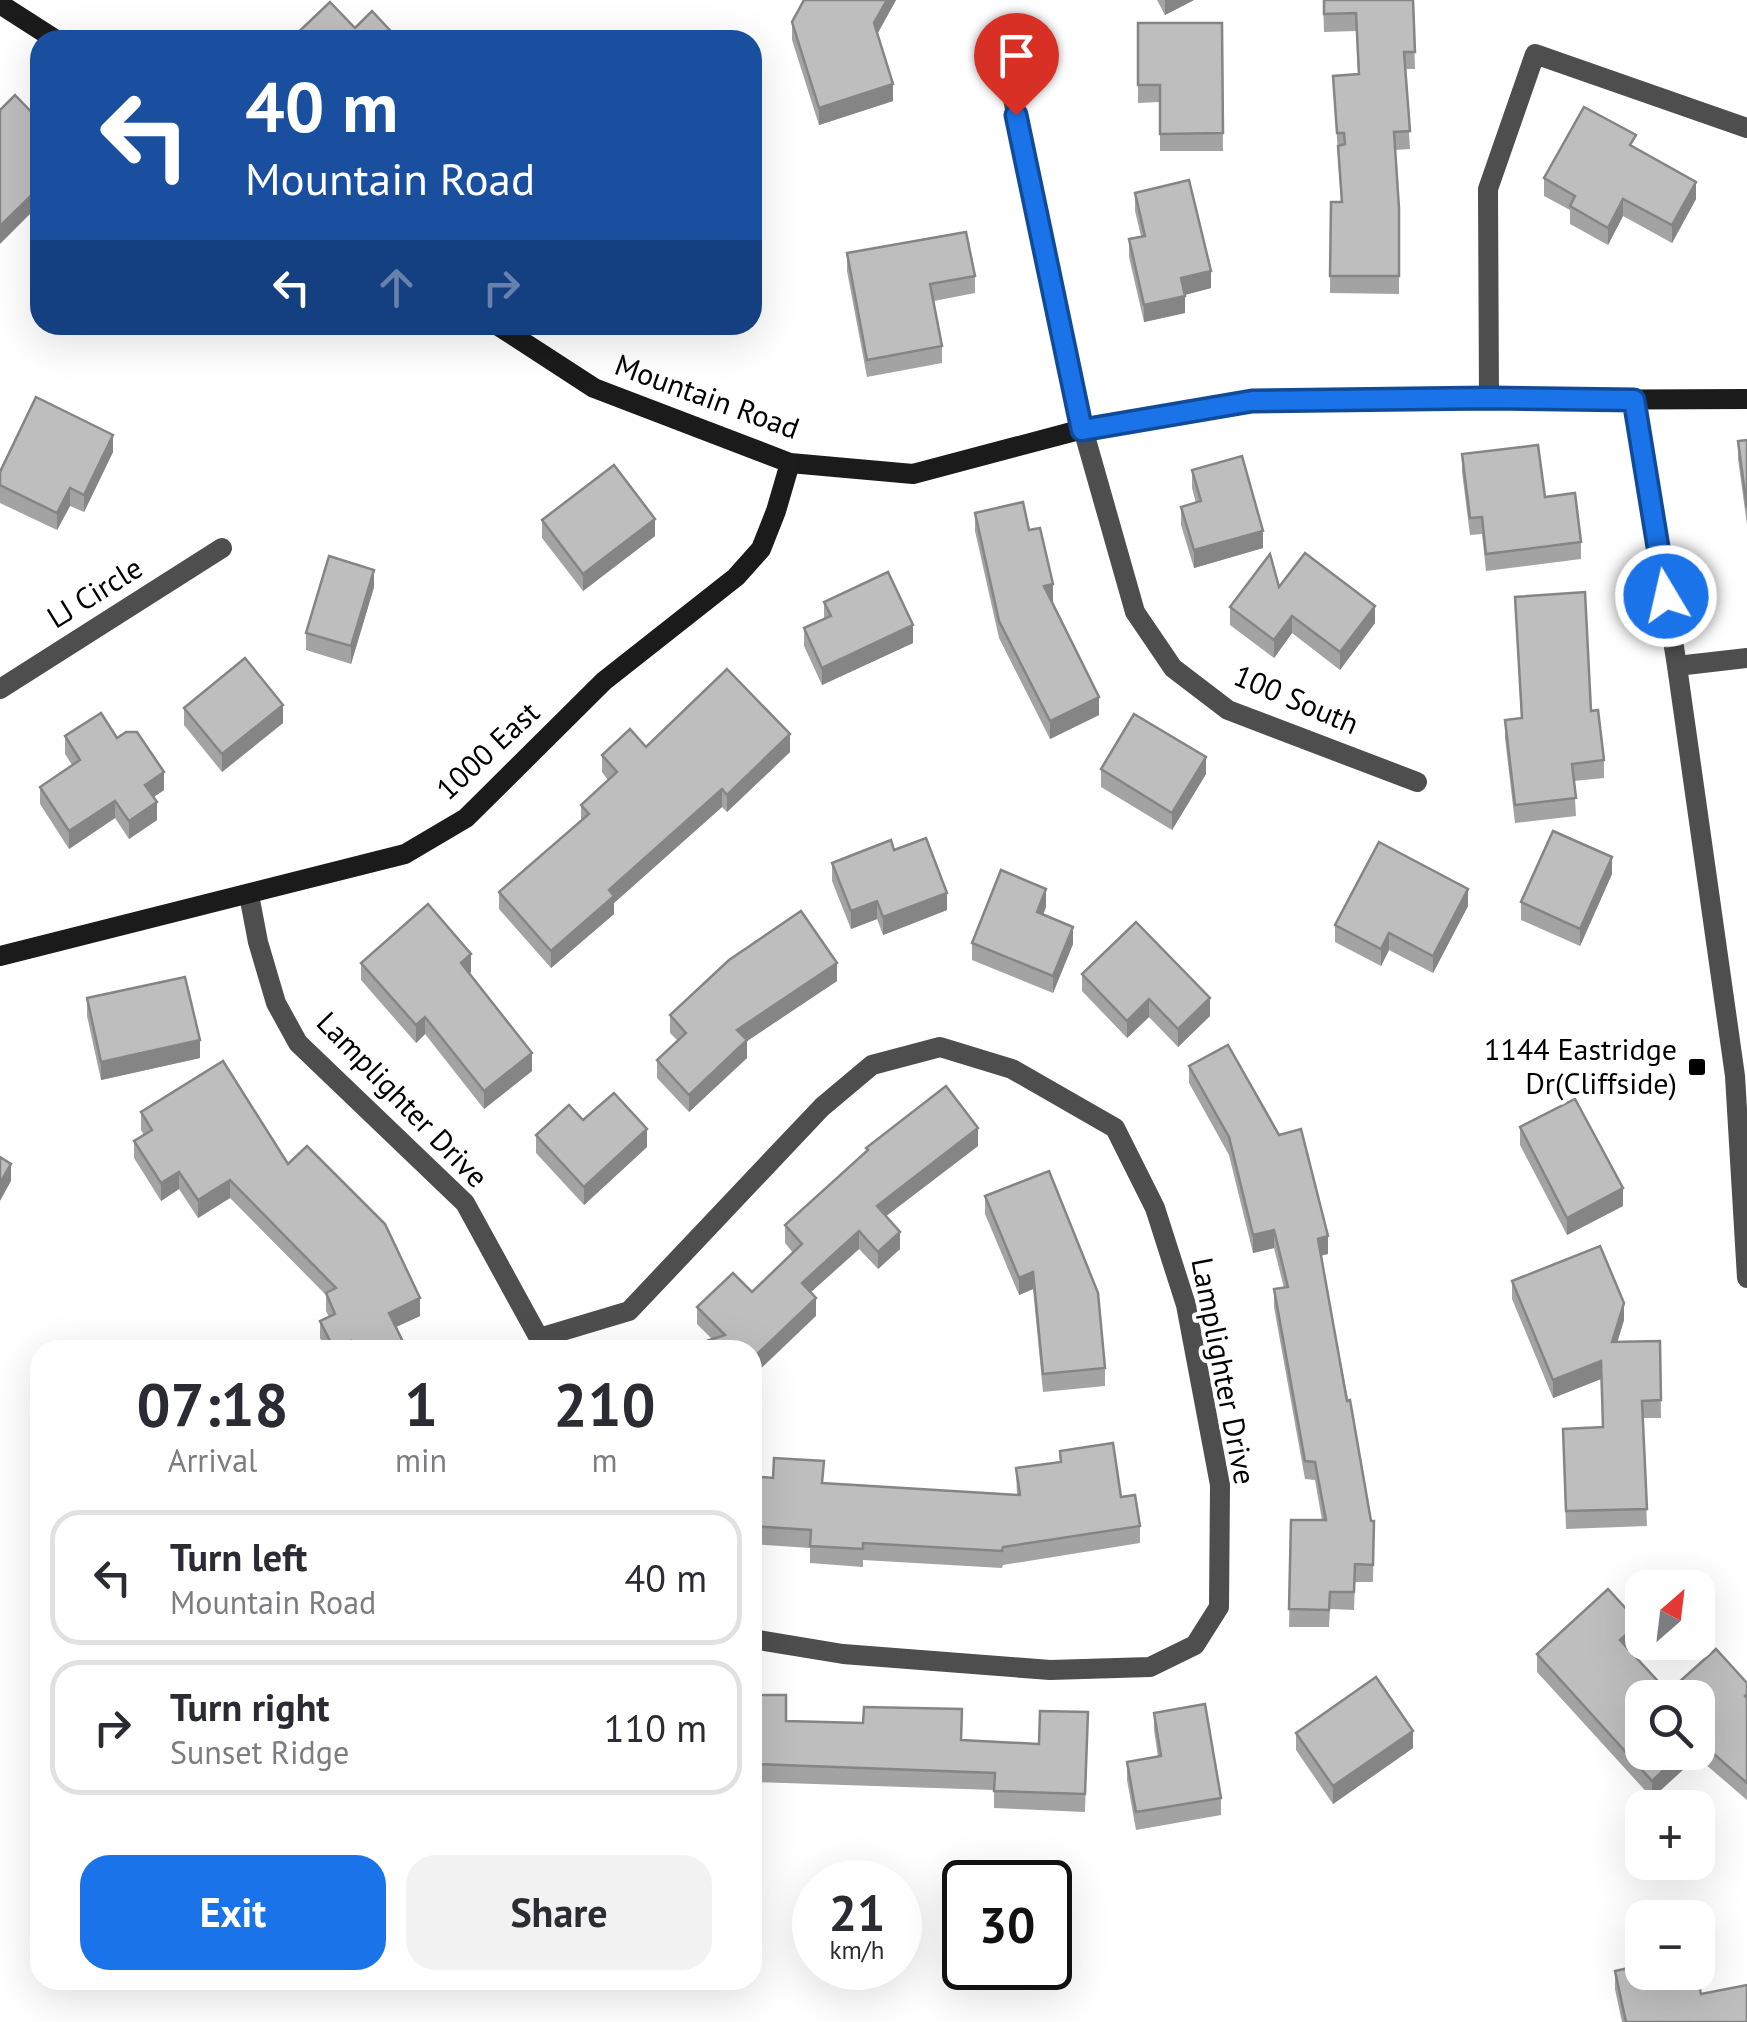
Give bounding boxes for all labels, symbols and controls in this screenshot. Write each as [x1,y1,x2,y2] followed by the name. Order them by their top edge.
[974,13,1059,116] pin
[989,28,1044,83] icon: arrive
[245,61,398,151] text: 40 m
[80,70,210,200] icon: left
[245,149,535,207] text: Mountain Road
[264,260,319,315] icon: left
[369,260,424,315] icon: ahead
[474,260,529,315] icon: right
[610,344,805,447] street label: Mountain Road
[1614,544,1718,648] position arrow
[39,547,149,636] street label: LJ Circle
[1228,655,1365,742] street label: 100 South
[427,692,547,808] street label: 1000 East
[309,1003,497,1195] street label: Lamplighter Drive
[1484,1029,1677,1102] place label: 1144 Eastridge Dr(Cliffside)
[1686,1056,1708,1078] marker: 1144 Eastridge Dr(Cliffside)
[1183,1254,1266,1487] street label: Lamplighter Drive
[136,1365,289,1443] text: 07:18
[404,1365,438,1443] text: 1
[554,1365,656,1443] text: 210
[168,1439,257,1481] text: Arrival
[395,1439,447,1481] text: min
[592,1439,618,1481] text: m
[170,1532,307,1581] text: Turn left
[85,1550,140,1605] icon: left
[625,1553,707,1602] text: 40 m
[1625,1570,1715,1660] north arrow
[1625,1570,1715,1990] map controls
[170,1581,376,1623] text: Mountain Road
[1625,1680,1715,1770] button: search
[170,1682,330,1731] text: Turn right
[85,1700,140,1755] icon: right
[604,1703,707,1752] text: 110 m
[170,1731,349,1773] text: Sunset Ridge
[1625,1790,1715,1880] button: +
[80,1855,386,1970] button: Exit
[406,1855,712,1970] button: Share
[942,1860,1072,1990] speed limit sign: 30
[829,1880,885,1945] text: 21
[1625,1900,1715,1990] button: −
[830,1934,884,1966] text: km/h

